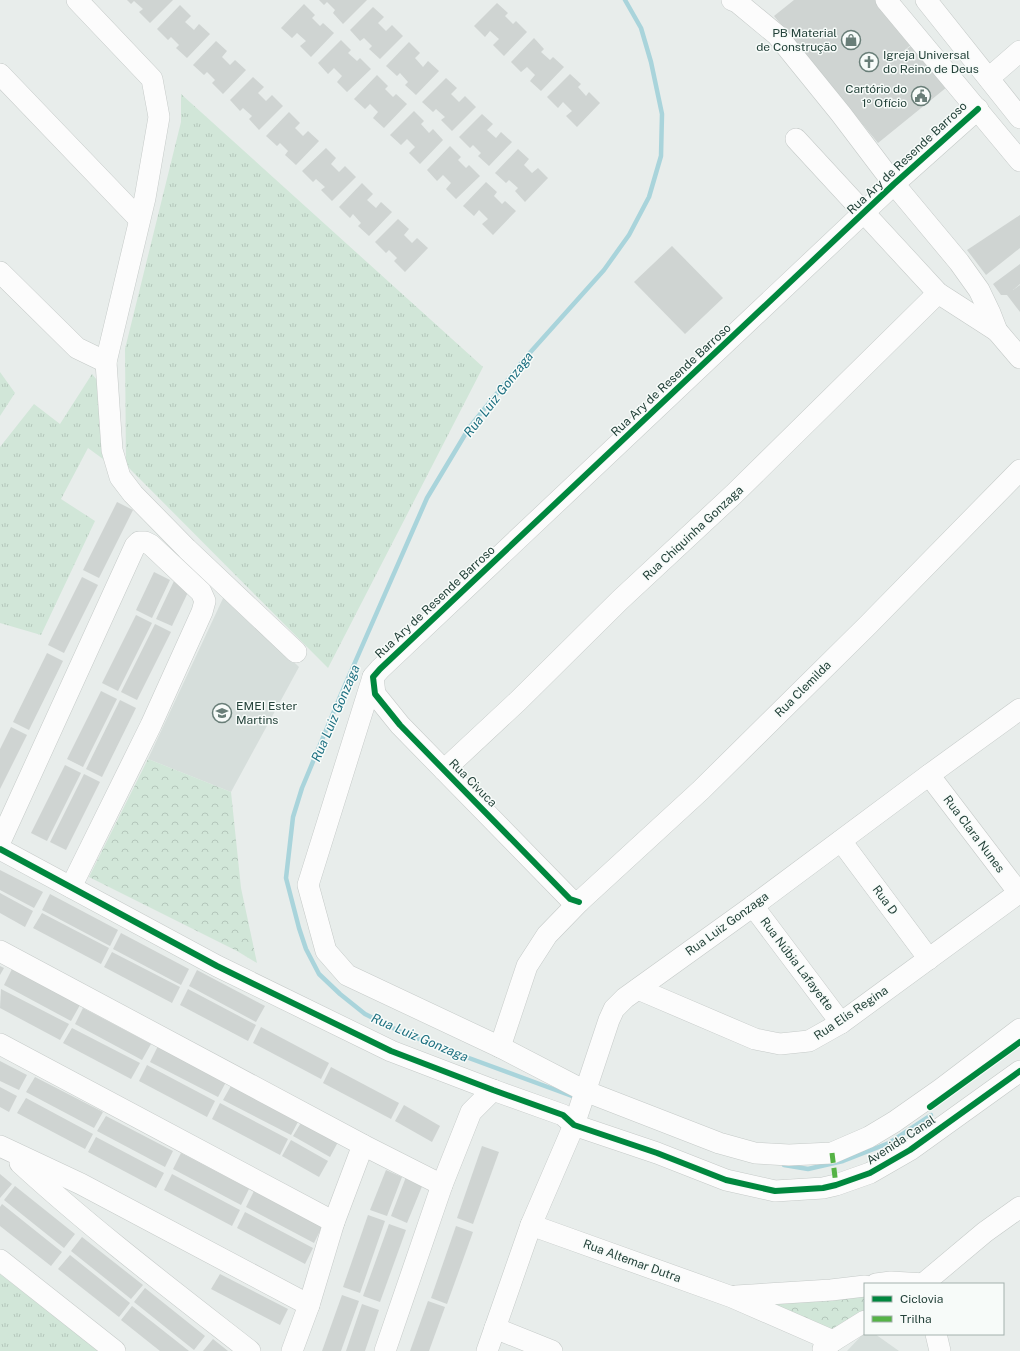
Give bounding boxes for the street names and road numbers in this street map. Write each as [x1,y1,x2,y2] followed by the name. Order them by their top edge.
[844,99,970,217] street label: Rua Ary de Resende Barroso
[608,321,734,439] street label: Rua Ary de Resende Barroso
[640,483,746,583] street label: Rua Chiquinha Gonzaga
[372,543,498,661] street label: Rua Ary de Resende Barroso
[772,658,834,720] street label: Rua Clemilda
[446,756,500,810] street label: Rua Civuca
[940,793,1008,875] street label: Rua Clara Nunes
[870,883,900,917] street label: Rua D
[683,889,771,959] street label: Rua Luiz Gonzaga
[757,915,837,1013] street label: Rua Núbia Lafayette
[811,983,891,1043] street label: Rua Elis Regina
[864,1112,938,1167] street label: Avenida Canal
[581,1237,683,1285] street label: Rua Altemar Dutra

